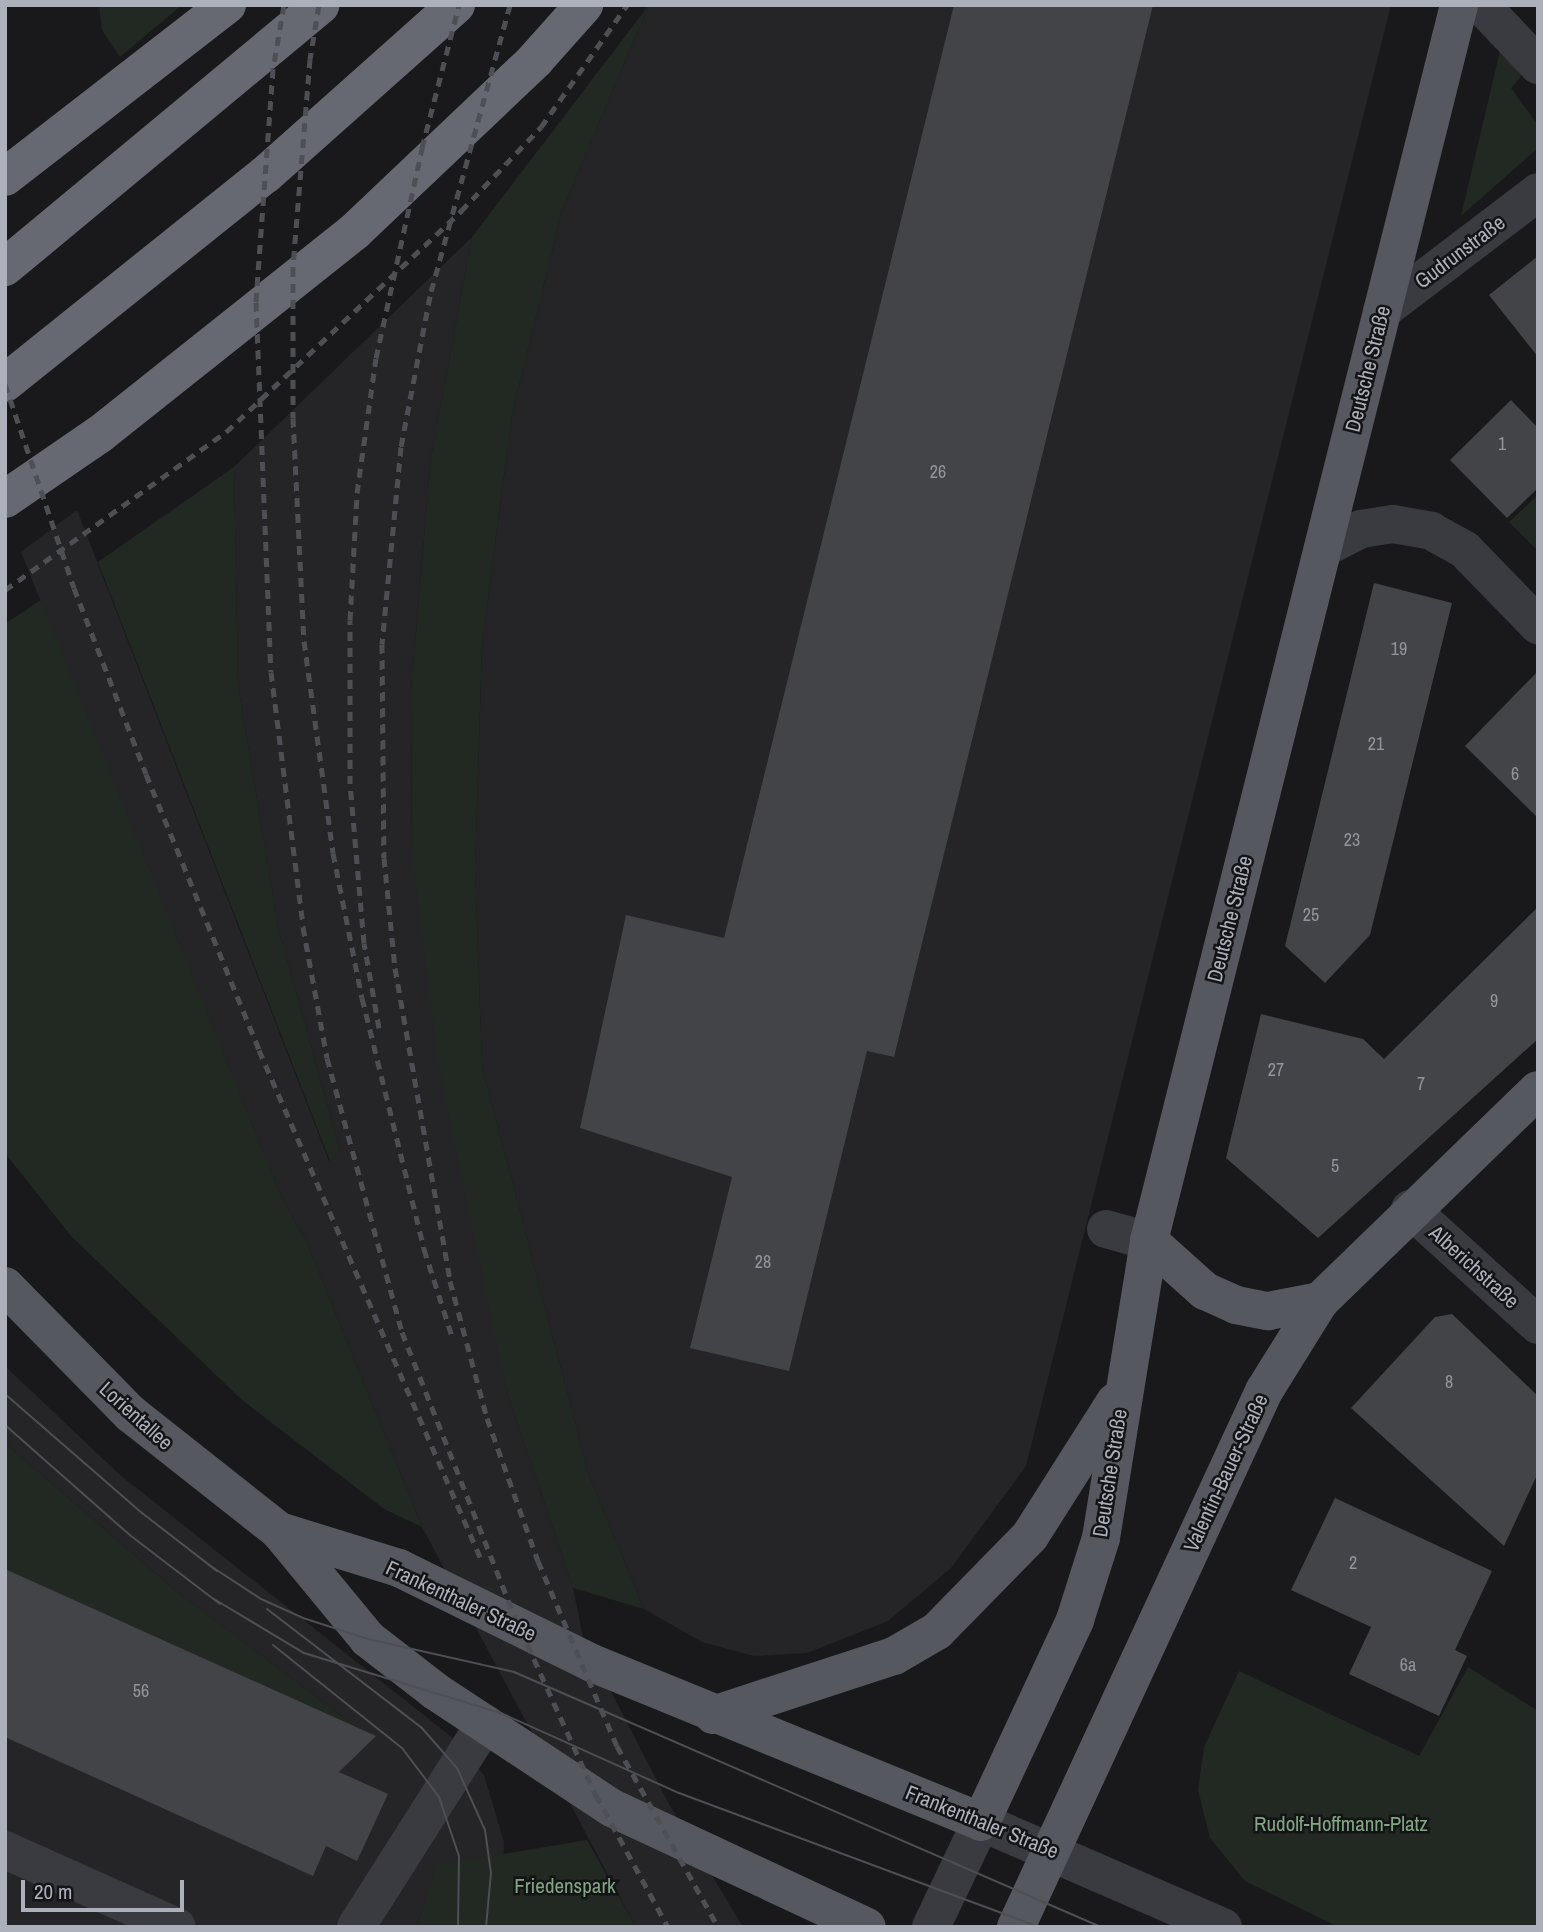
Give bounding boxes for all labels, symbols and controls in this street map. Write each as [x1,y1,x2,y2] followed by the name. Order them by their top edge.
[1410,210,1510,294] street label: Gudrunstraße
[1340,303,1396,435] street label: Deutsche Straße
[1498,433,1506,455] house number: 1
[930,461,946,483] house number: 26
[1391,638,1407,660] house number: 19
[1368,733,1384,755] house number: 21
[1511,763,1519,785] house number: 6
[1344,829,1360,851] house number: 23
[1202,853,1258,985] street label: Deutsche Straße
[1303,904,1319,926] house number: 25
[1490,990,1498,1012] house number: 9
[1268,1059,1284,1081] house number: 27
[1417,1073,1425,1095] house number: 7
[1331,1155,1339,1177] house number: 5
[1424,1220,1524,1314] street label: Alberichstraße
[755,1251,771,1273] house number: 28
[1445,1371,1453,1393] house number: 8
[94,1377,178,1455] street label: Lorientallee
[1178,1390,1274,1556] street label: Valentin-Bauer-Straße
[1087,1407,1133,1539] street label: Deutsche Straße
[1349,1552,1357,1574] house number: 2
[382,1555,540,1647] street label: Frankenthaler Straße
[1400,1654,1416,1676] house number: 6a
[133,1680,149,1702] house number: 56
[902,1780,1062,1864] street label: Frankenthaler Straße
[1254,1811,1428,1837] park label: Rudolf-Hoffmann-Platz
[24,1866,187,1910] scale bar
[514,1873,616,1899] park label: Friedenspark
[34,1877,72,1906] text: 20 m

